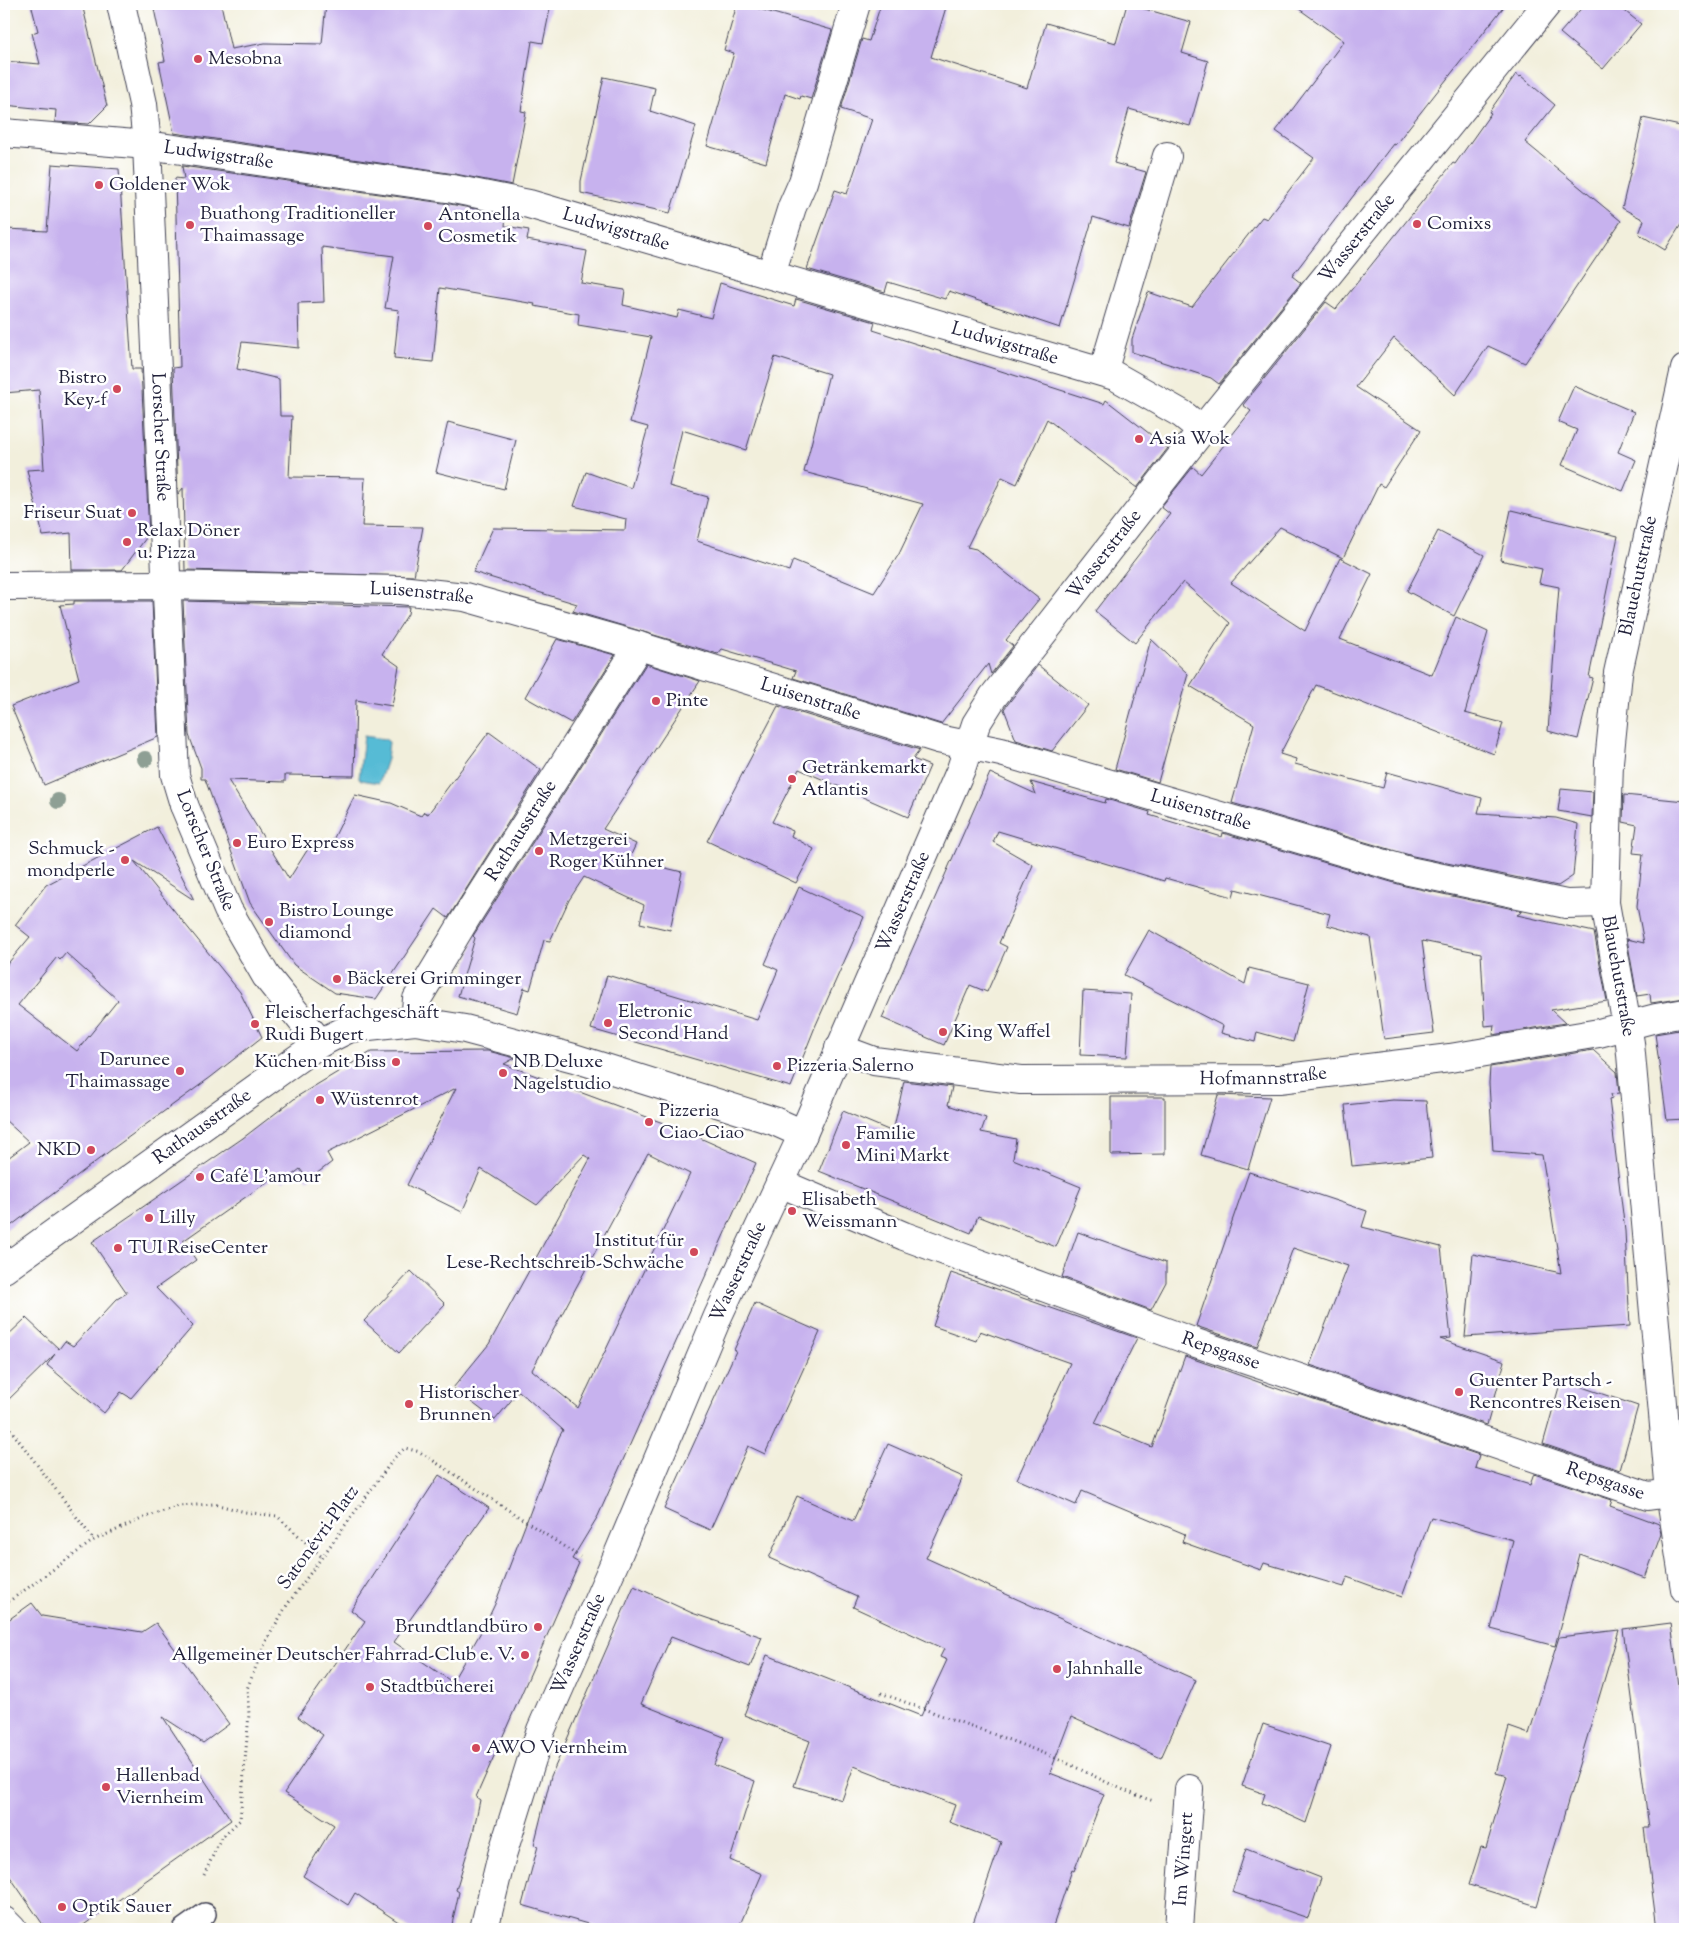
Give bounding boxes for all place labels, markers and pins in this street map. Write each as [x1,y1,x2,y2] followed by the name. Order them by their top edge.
[208,46,282,73] place label: Mesobna
[192,53,204,65] marker: Mesobna
[109,172,231,199] place label: Goldener Wok
[93,179,105,191] marker: Goldener Wok
[200,201,395,250] place label: Buathong Traditioneller Thaimassage
[438,202,521,251] place label: Antonella Cosmetik
[1427,211,1491,238] place label: Comixs
[1411,218,1423,230] marker: Comixs
[184,219,196,231] marker: Buathong Traditioneller Thaimassage
[422,220,434,232] marker: Antonella Cosmetik
[58,365,108,414] place label: Bistro Key-f
[111,383,123,395] marker: Bistro Key-f
[1149,426,1231,453] place label: Asia Wok
[1133,433,1145,445] marker: Asia Wok
[23,500,122,527] place label: Friseur Suat
[126,507,138,519] marker: Friseur Suat
[137,518,240,567] place label: Relax Döner u. Pizza
[121,536,133,548] marker: Relax Döner u. Pizza
[666,688,708,715] place label: Pinte
[650,695,662,707] marker: Pinte
[802,755,927,804] place label: Getränkemarkt Atlantis
[786,773,798,785] marker: Getränkemarkt Atlantis
[549,827,664,876] place label: Metzgerei Roger Kühner
[247,830,354,857] place label: Euro Express
[27,836,115,885] place label: Schmuck - mondperle
[231,837,243,849] marker: Euro Express
[533,845,545,857] marker: Metzgerei Roger Kühner
[119,854,131,866] marker: Schmuck - mondperle
[279,898,394,947] place label: Bistro Lounge diamond
[263,916,275,928] marker: Bistro Lounge diamond
[347,966,521,993] place label: Bäckerei Grimminger
[331,973,343,985] marker: Bäckerei Grimminger
[618,999,729,1048] place label: Eletronic Second Hand
[265,1000,440,1049] place label: Fleischerfachgeschäft Rudi Bugert
[602,1017,614,1029] marker: Eletronic Second Hand
[249,1018,261,1030] marker: Fleischerfachgeschäft Rudi Bugert
[953,1019,1050,1046] place label: King Waffel
[937,1026,949,1038] marker: King Waffel
[65,1047,170,1096] place label: Darunee Thaimassage
[255,1049,386,1076] place label: Küchen mit Biss
[513,1049,611,1098] place label: NB Deluxe Nagelstudio
[787,1053,914,1080] place label: Pizzeria Salerno
[390,1056,402,1068] marker: Küchen mit Biss
[771,1060,783,1072] marker: Pizzeria Salerno
[174,1065,186,1077] marker: Darunee Thaimassage
[497,1067,509,1079] marker: NB Deluxe Nagelstudio
[330,1087,419,1114] place label: Wüstenrot
[314,1094,326,1106] marker: Wüstenrot
[659,1098,744,1147] place label: Pizzeria Ciao-Ciao
[643,1116,655,1128] marker: Pizzeria Ciao-Ciao
[856,1121,950,1170] place label: Familie Mini Markt
[37,1137,81,1164] place label: NKD
[840,1139,852,1151] marker: Familie Mini Markt
[85,1144,97,1156] marker: NKD
[210,1164,321,1191] place label: Café L'amour
[194,1171,206,1183] marker: Café L'amour
[802,1187,897,1236] place label: Elisabeth Weissmann
[159,1205,196,1232] place label: Lilly
[786,1205,798,1217] marker: Elisabeth Weissmann
[143,1212,155,1224] marker: Lilly
[446,1228,684,1277] place label: Institut für Lese-Rechtschreib-Schwäche
[128,1235,268,1262] place label: TUI ReiseCenter
[112,1242,124,1254] marker: TUI ReiseCenter
[688,1246,700,1258] marker: Institut für Lese-Rechtschreib-Schwäche
[1469,1368,1621,1417] place label: Guenter Partsch - Rencontres Reisen
[419,1380,519,1429] place label: Historischer Brunnen
[1453,1386,1465,1398] marker: Guenter Partsch - Rencontres Reisen
[403,1398,415,1410] marker: Historischer Brunnen
[395,1614,528,1641] place label: Brundtlandbüro
[532,1621,544,1633] marker: Brundtlandbüro
[172,1642,515,1669] place label: Allgemeiner Deutscher Fahrrad-Club e. V.
[519,1649,531,1661] marker: Allgemeiner Deutscher Fahrrad-Club e. V.
[1066,1656,1143,1683] place label: Jahnhalle
[1051,1663,1063,1675] marker: Jahnhalle
[380,1674,494,1701] place label: Stadtbücherei
[364,1681,376,1693] marker: Stadtbücherei
[486,1735,628,1762] place label: AWO Viernheim
[470,1742,482,1754] marker: AWO Viernheim
[116,1763,204,1812] place label: Hallenbad Viernheim
[100,1781,112,1793] marker: Hallenbad Viernheim
[72,1894,172,1921] place label: Optik Sauer
[56,1901,68,1913] marker: Optik Sauer

